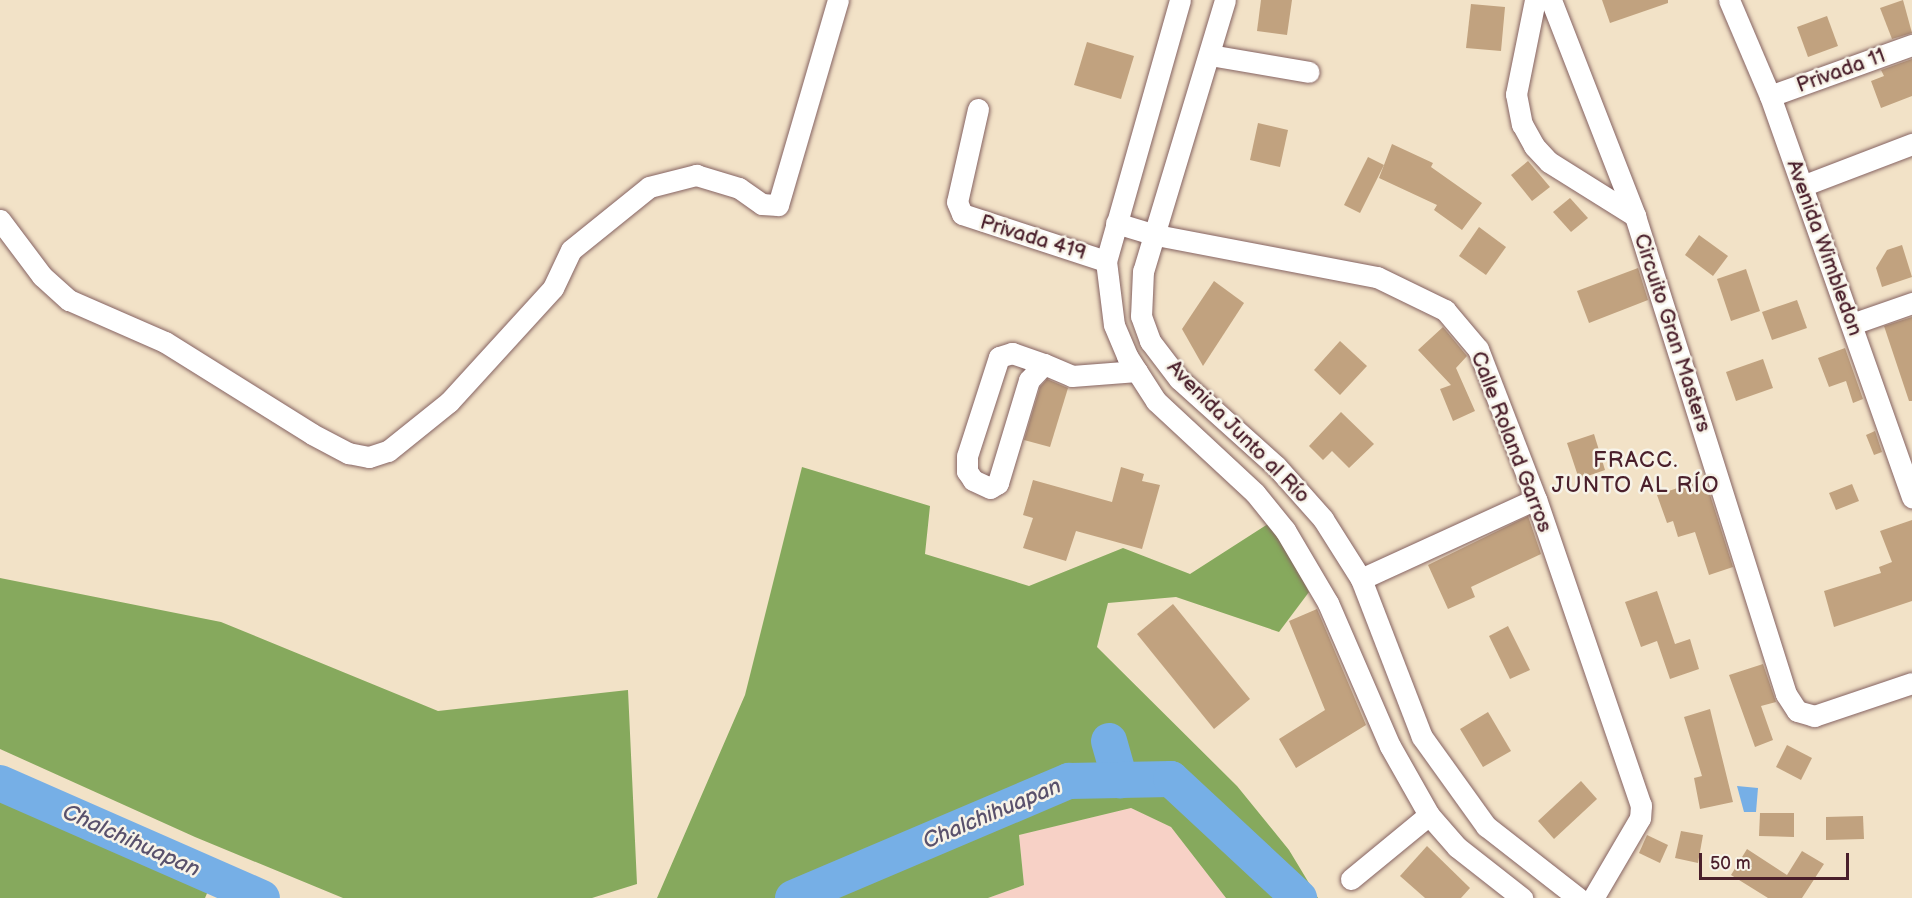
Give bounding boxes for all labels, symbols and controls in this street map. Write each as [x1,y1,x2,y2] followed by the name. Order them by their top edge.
[1793,43,1889,99] street label: Privada 11
[1780,156,1868,340] street label: Avenida Wimbledon
[977,210,1089,266] street label: Privada 419
[1628,231,1716,435] street label: Circuito Gran Masters
[1465,348,1557,536] street label: Calle Roland Garros
[1161,355,1315,509] street label: Avenida Junto al Río
[1552,447,1720,499] district label: FRACC. JUNTO AL RÍO
[919,773,1065,855] water label: Chalchihuapan
[58,799,204,883] water label: Chalchihuapan
[1702,841,1852,879] scale bar
[1710,853,1751,874] text: 50 m

